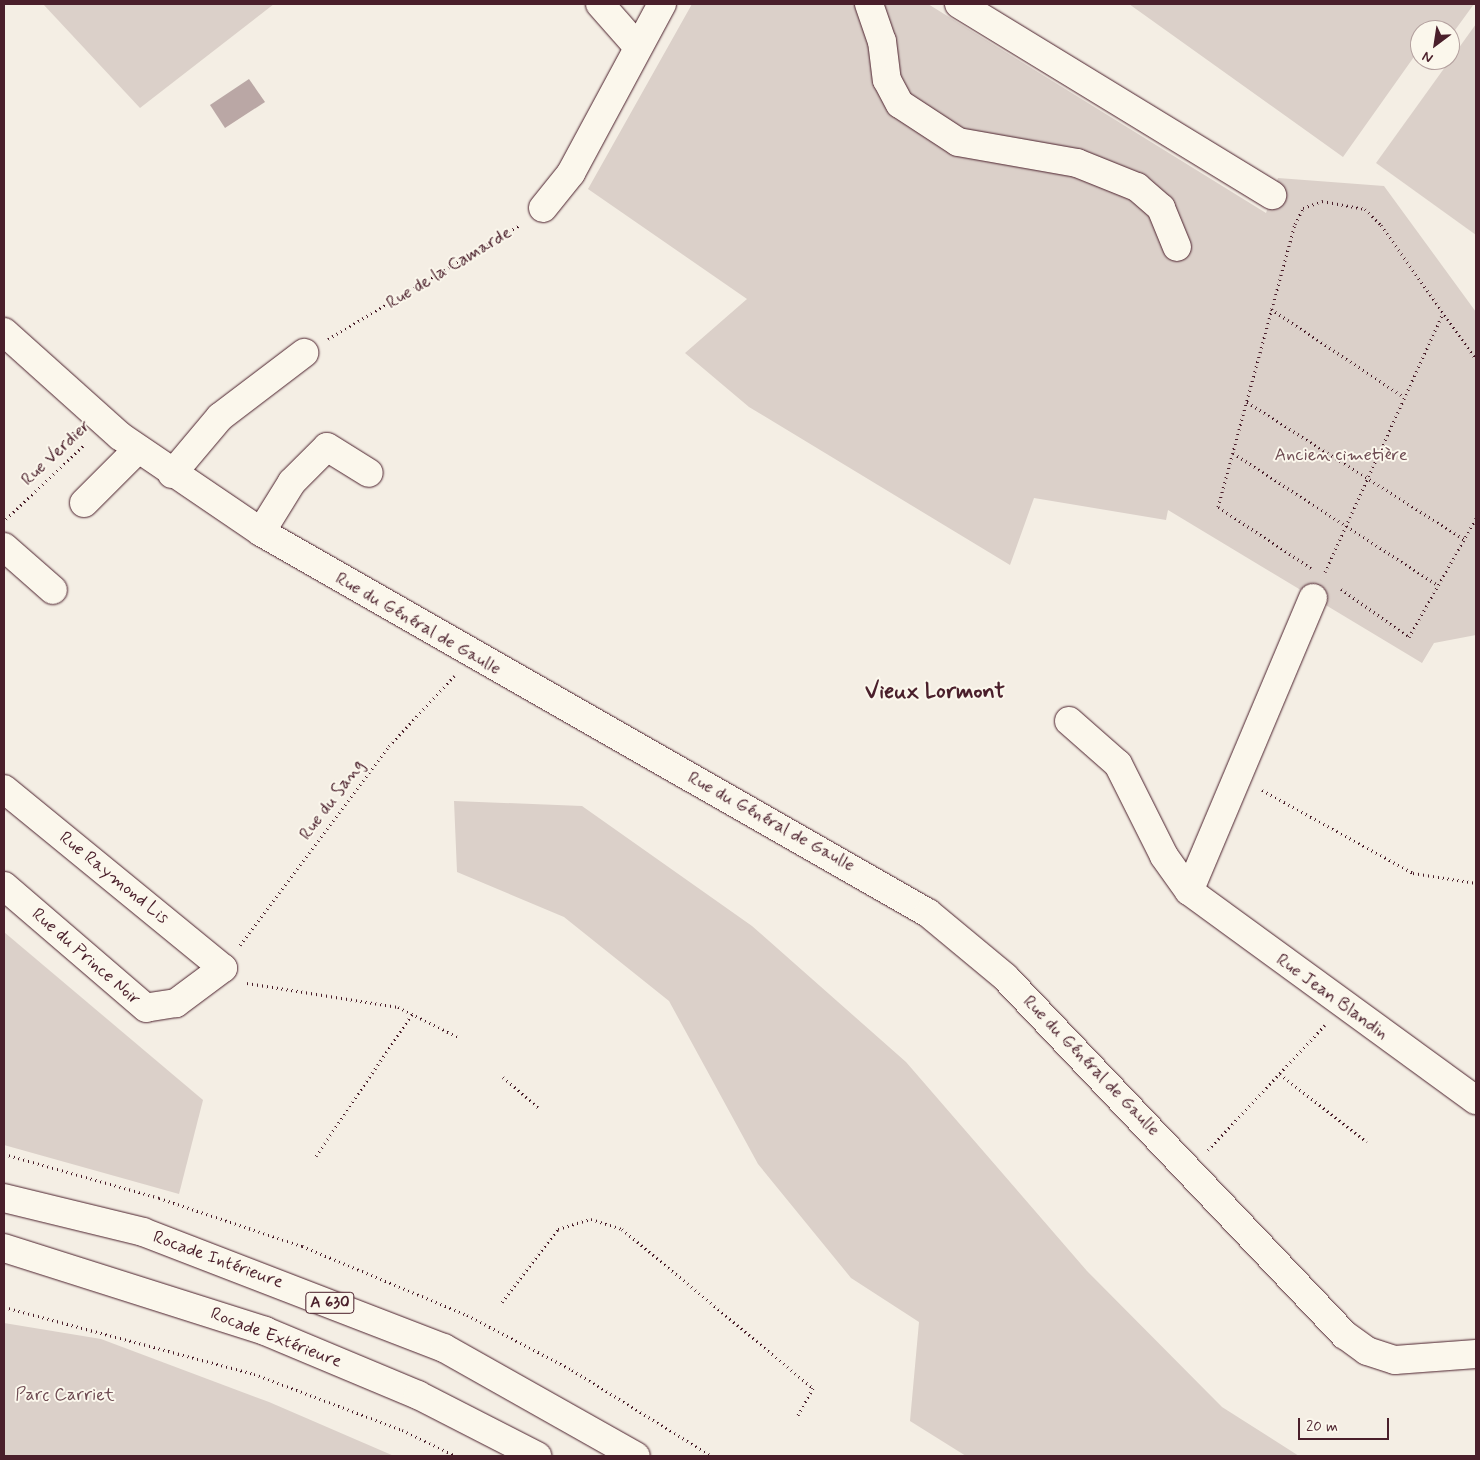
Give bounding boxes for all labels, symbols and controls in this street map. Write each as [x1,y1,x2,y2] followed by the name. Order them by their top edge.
[1410,20,1460,70] north arrow
[1419,47,1436,67] text: N
[381,221,517,315] street label: Rue de la Camarde
[17,415,95,491] street label: Rue Verdier
[1274,444,1408,466] park label: Ancien cimetière
[334,569,502,679] street label: Rue du Général de Gaulle
[863,680,1007,706] district label: Vieux Lormont
[296,757,368,843] street label: Rue du Sang
[687,769,855,875] street label: Rue du Général de Gaulle
[55,828,173,928] street label: Rue Raymond Lis
[26,903,146,1011] street label: Rue du Prince Noir
[1271,948,1393,1046] street label: Rue Jean Blandin
[1020,993,1162,1139] street label: Rue du Général de Gaulle
[150,1226,286,1294] street label: Rocade Intérieure
[305,1290,355,1316] road number: A 630
[207,1303,345,1373] street label: Rocade Extérieure
[15,1384,115,1406] park label: Parc Carriet
[1300,1408,1391,1440] scale bar
[1306,1417,1338,1437] text: 20 m

